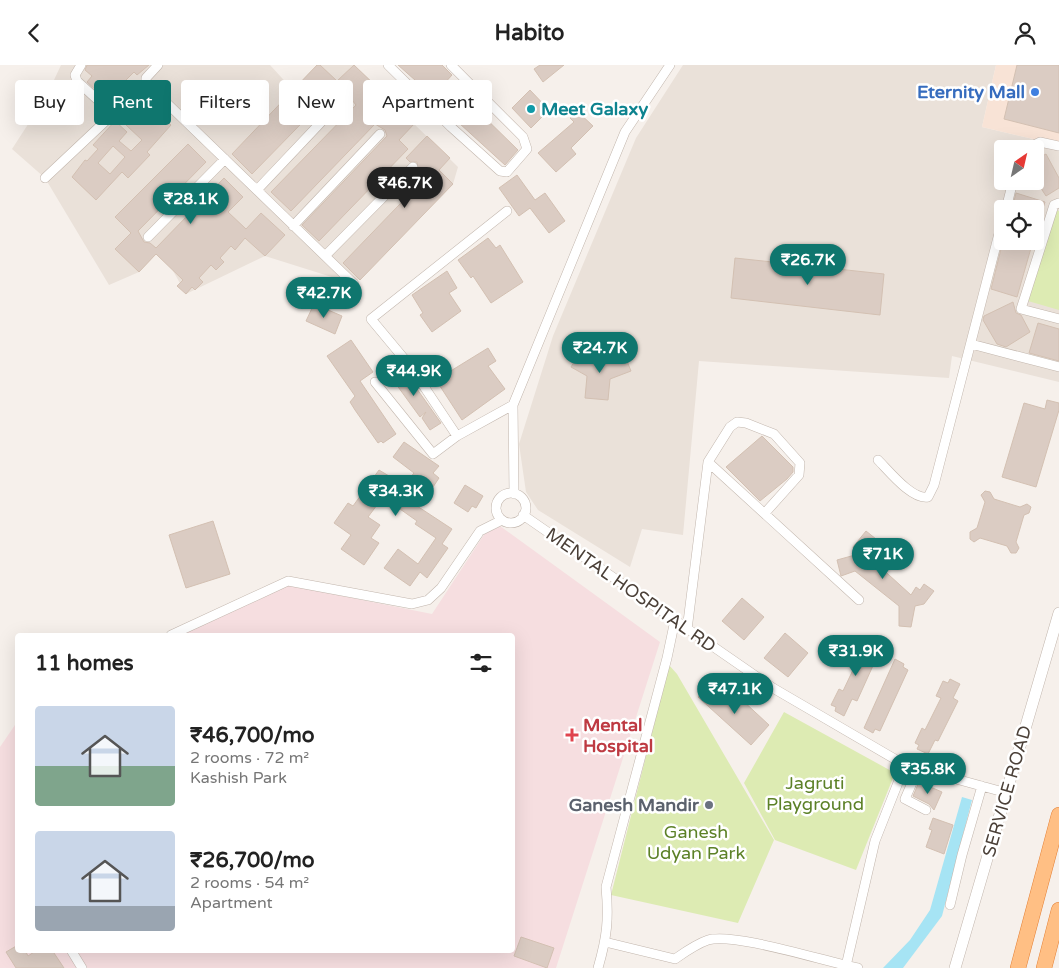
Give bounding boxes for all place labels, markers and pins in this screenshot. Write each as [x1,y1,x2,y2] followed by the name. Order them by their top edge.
[917,81,1025,103] place label: Eternity Mall
[1029,86,1041,98] marker: Eternity Mall
[541,98,648,120] place label: Meet Galaxy
[525,103,537,115] marker: Meet Galaxy
[364,167,446,209] pin: ₹46.7K
[150,183,232,225] pin: ₹28.1K
[767,243,849,286] pin: ₹26.7K
[283,277,365,319] pin: ₹42.7K
[559,331,641,374] pin: ₹24.7K
[373,355,455,397] pin: ₹44.9K
[355,475,437,517] pin: ₹34.3K
[853,537,913,580] pin: ₹71K
[815,635,897,677] pin: ₹31.9K
[694,673,776,715] pin: ₹47.1K
[583,714,653,757] place label: Mental Hospital
[565,728,579,742] marker: Mental Hospital
[887,753,969,795] pin: ₹35.8K
[569,794,700,816] place label: Ganesh Mandir
[703,799,715,811] marker: Ganesh Mandir

